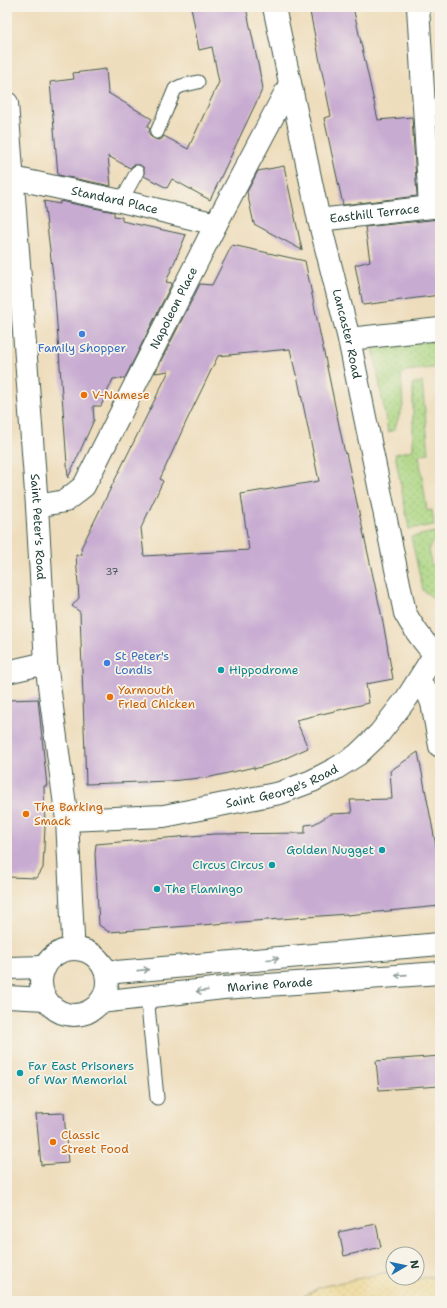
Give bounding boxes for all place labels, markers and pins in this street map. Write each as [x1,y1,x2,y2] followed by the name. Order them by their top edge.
[77,329,87,339] marker: Family Shopper
[38,340,127,356] place label: Family Shopper
[92,387,150,403] place label: V-Namese
[79,390,89,400] marker: V-Namese
[115,648,169,678] place label: St Peter's Londis
[102,658,112,668] marker: St Peter's Londis
[229,662,299,678] place label: Hippodrome
[216,665,226,675] marker: Hippodrome
[118,682,195,712] place label: Yarmouth Fried Chicken
[105,692,115,702] marker: Yarmouth Fried Chicken
[34,799,103,829] place label: The Barking Smack
[21,809,31,819] marker: The Barking Smack
[286,842,374,858] place label: Golden Nugget
[377,845,387,855] marker: Golden Nugget
[192,857,264,873] place label: Circus Circus
[267,860,277,870] marker: Circus Circus
[165,881,243,897] place label: The Flamingo
[152,884,162,894] marker: The Flamingo
[28,1058,134,1088] place label: Far East Prisoners of War Memorial
[15,1068,25,1078] marker: Far East Prisoners of War Memorial
[61,1127,129,1157] place label: Classic Street Food
[48,1137,58,1147] marker: Classic Street Food

